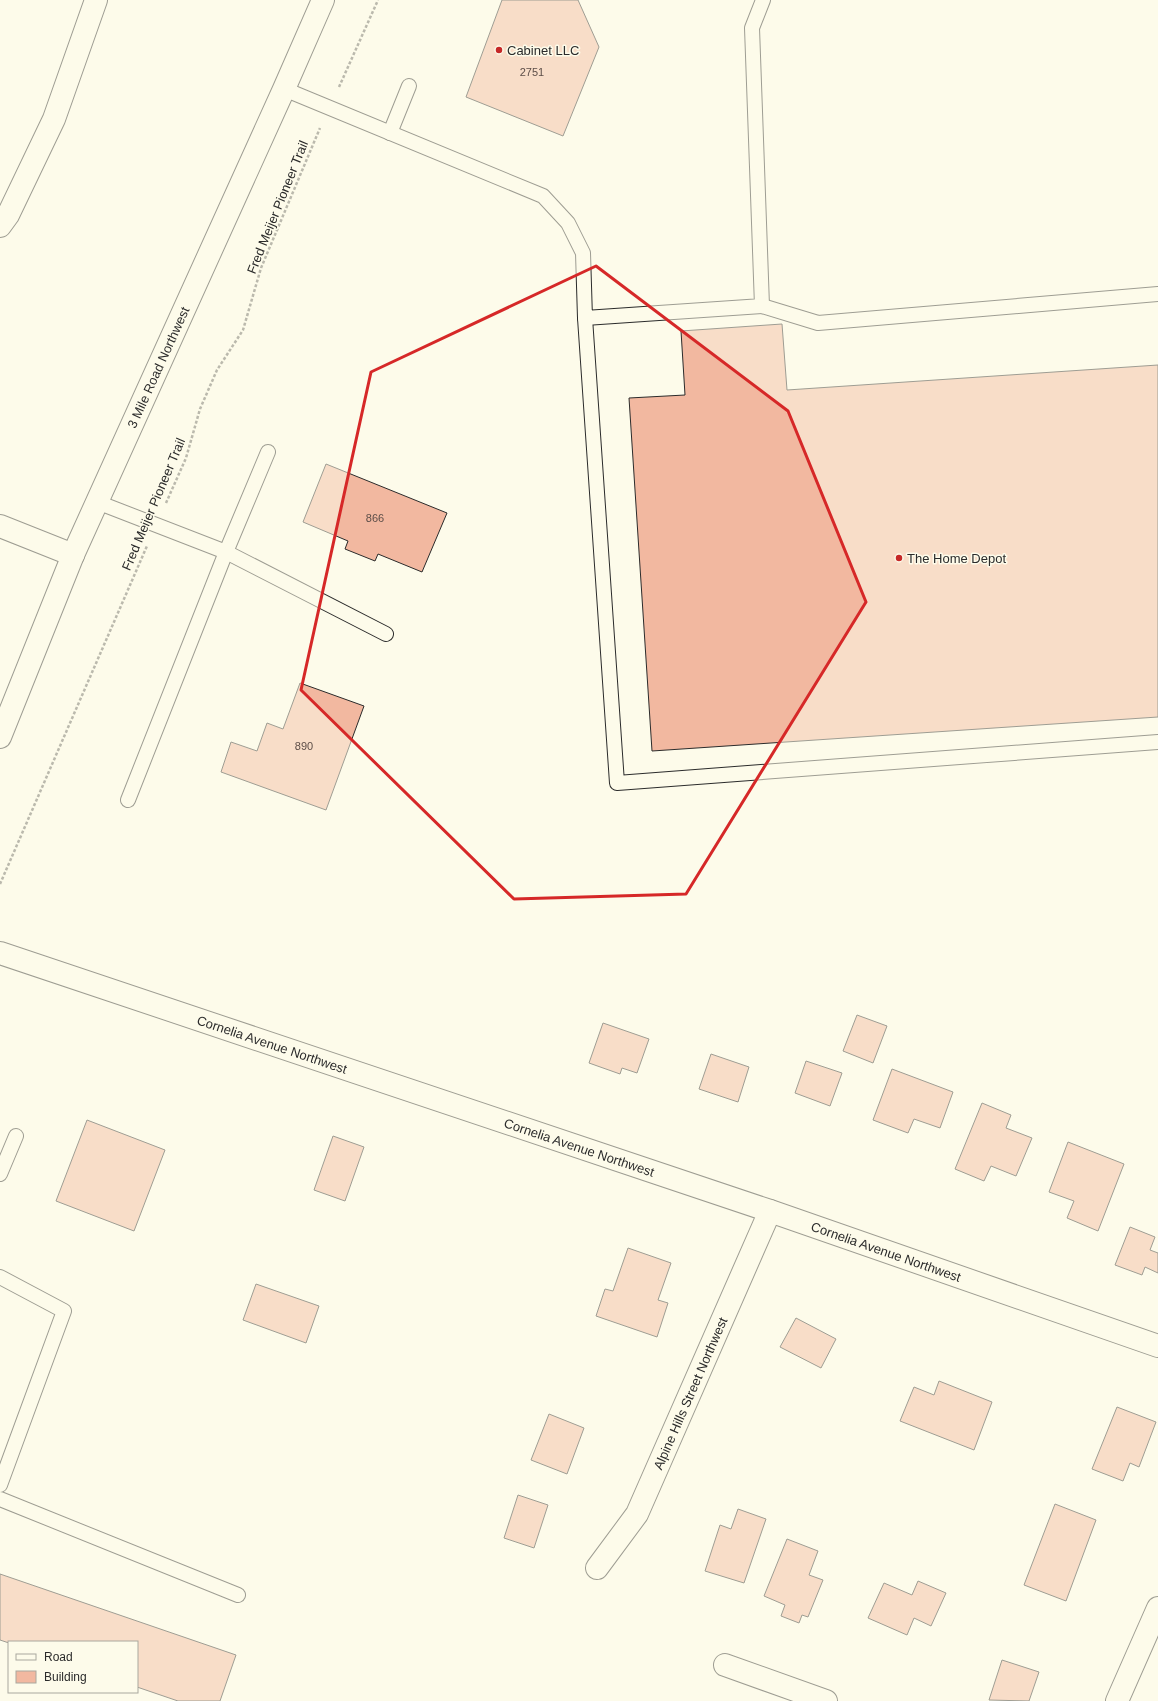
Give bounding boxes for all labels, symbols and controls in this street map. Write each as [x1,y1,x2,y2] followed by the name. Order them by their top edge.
[507,43,579,58] place label: Cabinet LLC
[494,45,504,55] marker: Cabinet LLC
[520,66,544,78] house number: 2751
[244,138,311,276] street label: Fred Meijer Pioneer Trail
[124,304,193,431] street label: 3 Mile Road Northwest
[119,436,188,573] street label: Fred Meijer Pioneer Trail
[366,512,384,524] house number: 866
[907,551,1006,566] place label: The Home Depot
[894,553,904,563] marker: The Home Depot
[295,740,313,752] house number: 890
[195,1013,349,1077] street label: Cornelia Avenue Northwest
[502,1115,657,1180] street label: Cornelia Avenue Northwest
[809,1219,963,1285] street label: Cornelia Avenue Northwest
[650,1315,731,1472] street label: Alpine Hills Street Northwest
[8,1641,138,1693] legend
[44,1650,73,1664] text: Road
[44,1670,87,1684] text: Building

